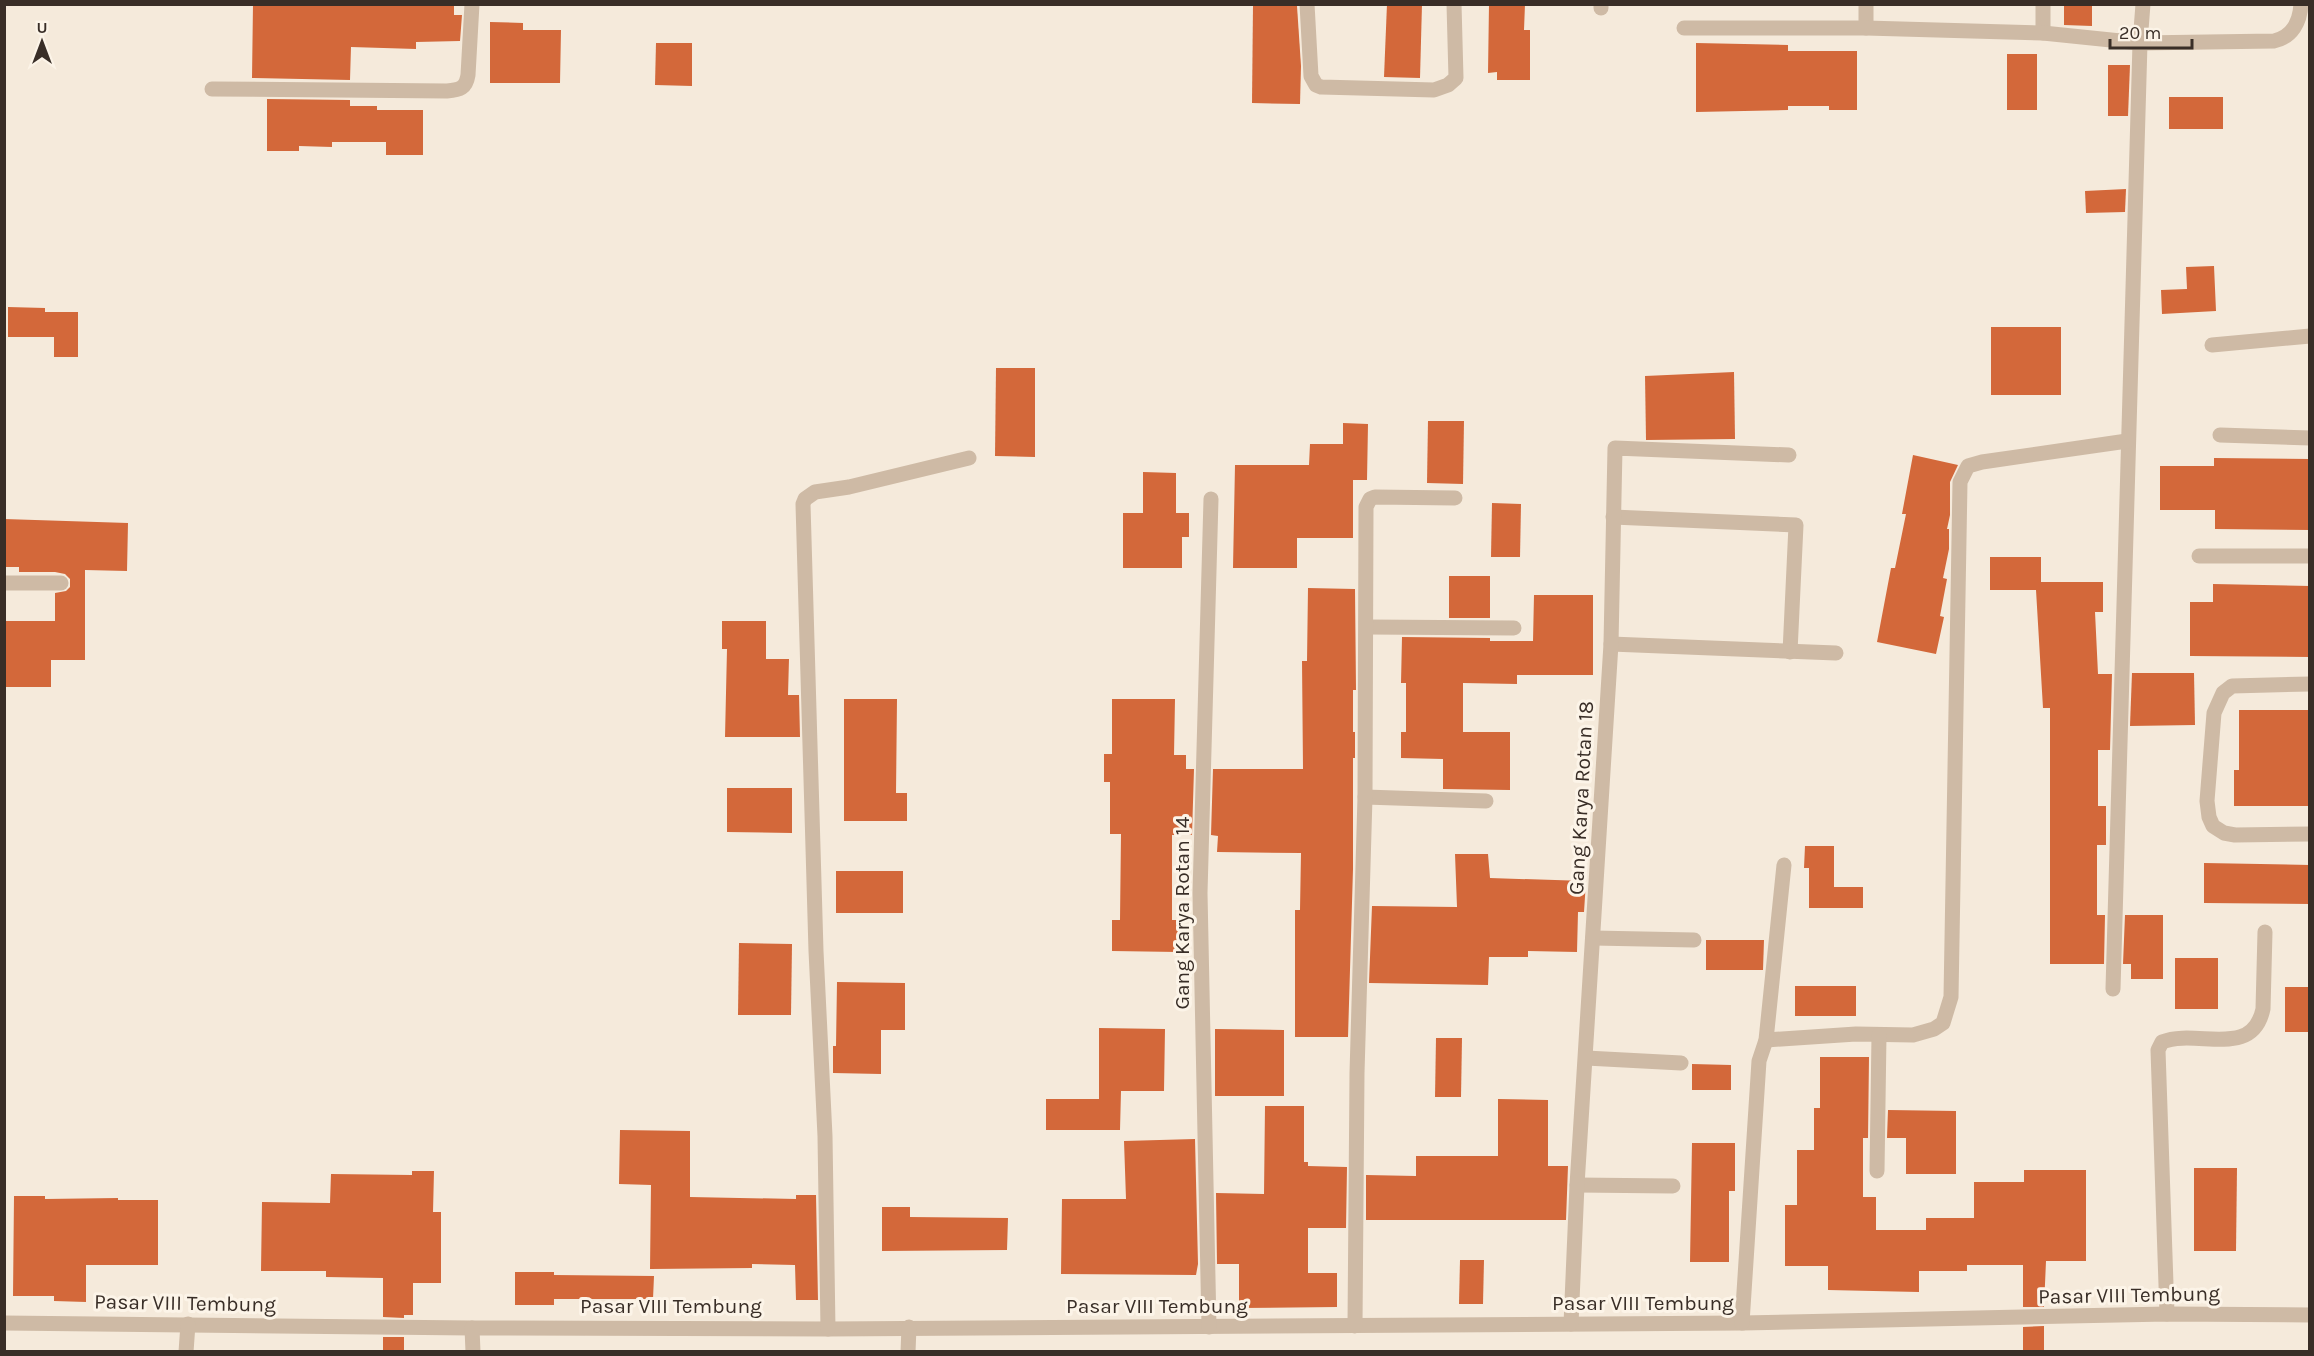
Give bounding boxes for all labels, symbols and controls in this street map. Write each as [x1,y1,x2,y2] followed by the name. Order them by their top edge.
[12,12,72,72] north arrow
[2110,12,2192,50] scale bar
[36,18,48,37] text: U
[2119,22,2161,44] text: 20 m
[1564,700,1598,896] street label: Gang Karya Rotan 18
[1170,816,1194,1009] street label: Gang Karya Rotan 14
[2038,1281,2220,1309] street label: Pasar VIII Tembung
[94,1289,276,1317] street label: Pasar VIII Tembung
[1552,1291,1734,1315] street label: Pasar VIII Tembung
[580,1294,762,1318] street label: Pasar VIII Tembung
[1066,1294,1248,1318] street label: Pasar VIII Tembung

